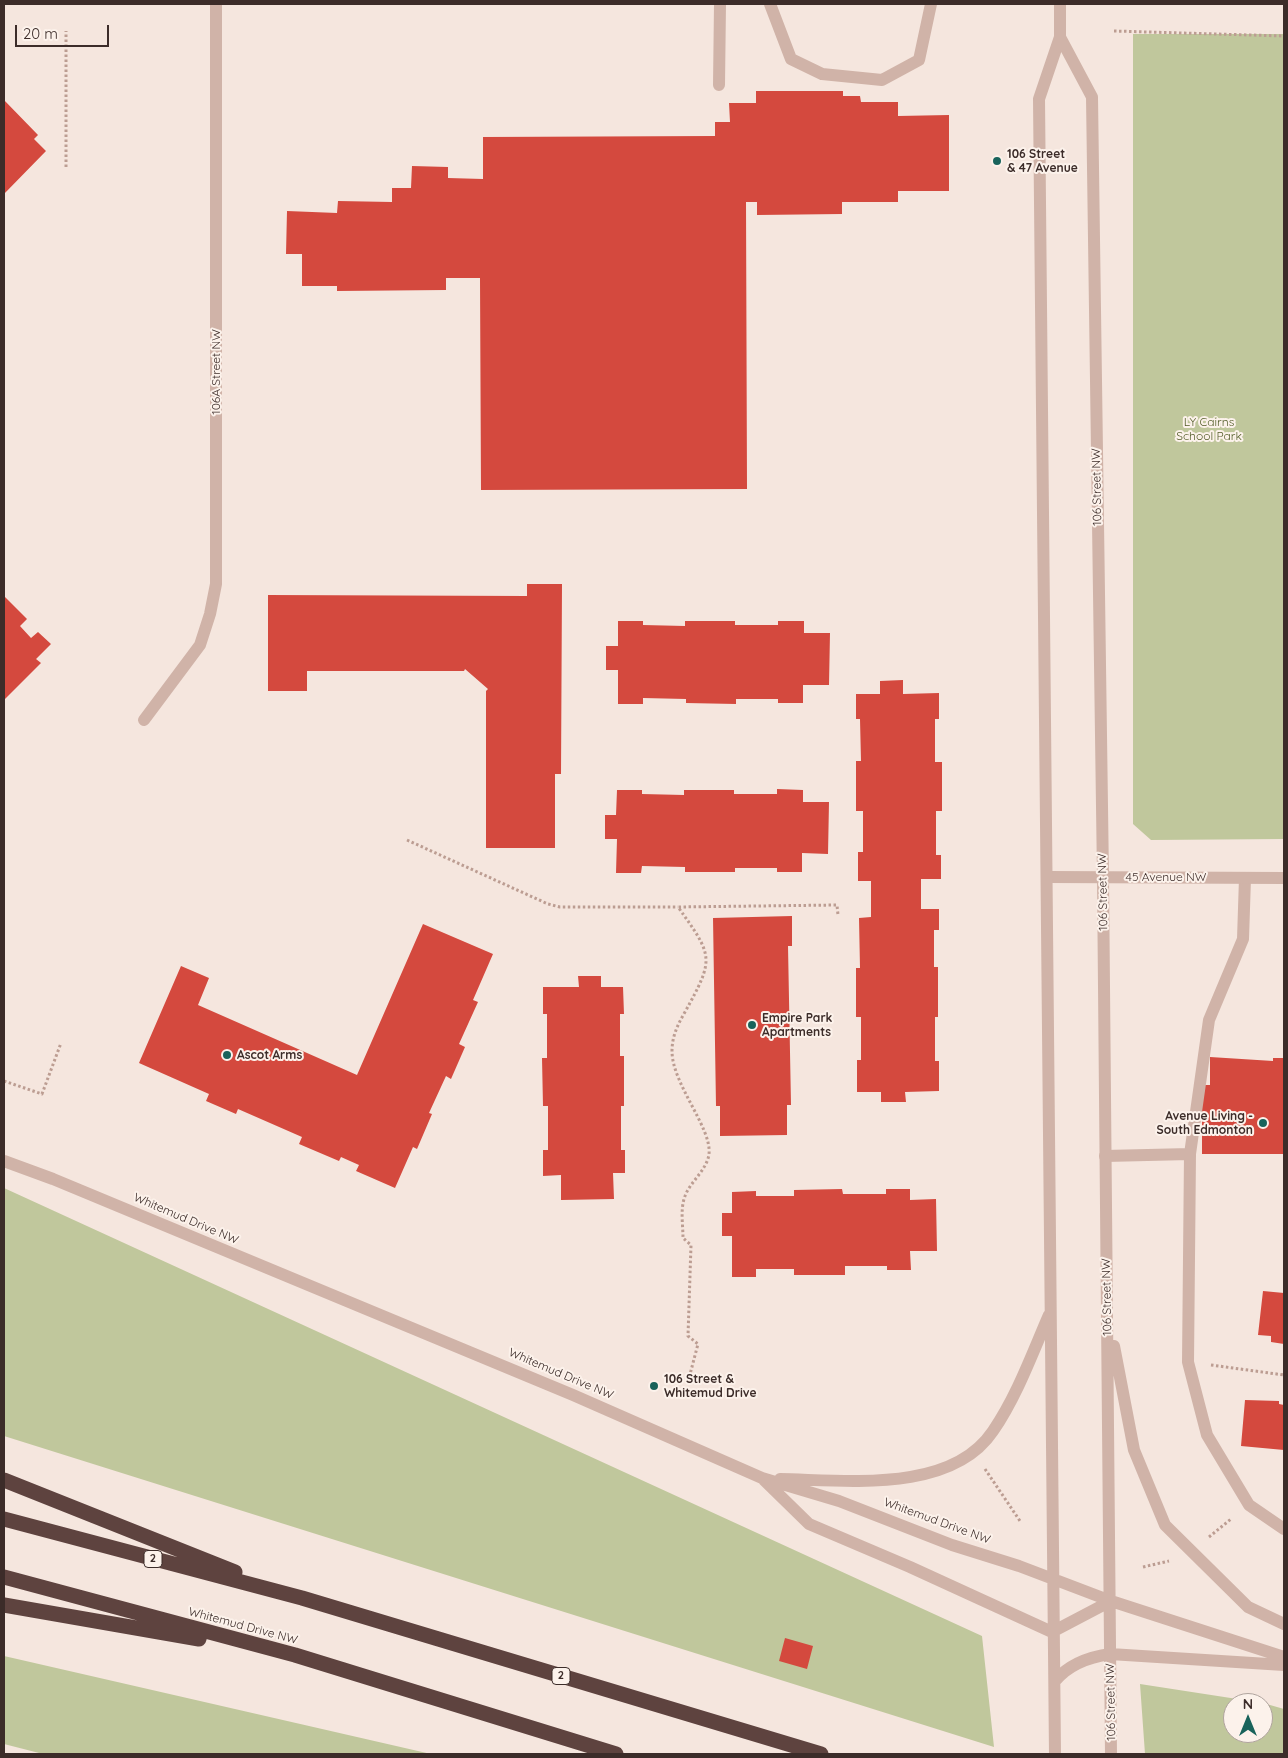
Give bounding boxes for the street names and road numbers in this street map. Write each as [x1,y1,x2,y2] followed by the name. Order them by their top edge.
[209,329,223,415] street label: 106A Street NW
[1089,448,1105,526] street label: 106 Street NW
[1095,853,1111,931] street label: 106 Street NW
[1126,870,1206,884] street label: 45 Avenue NW
[131,1190,241,1248] street label: Whitemud Drive NW
[1099,1258,1115,1336] street label: 106 Street NW
[506,1345,616,1403] street label: Whitemud Drive NW
[882,1495,992,1547] street label: Whitemud Drive NW
[144,1550,162,1568] road number: 2
[187,1604,299,1648] street label: Whitemud Drive NW
[1103,1663,1119,1741] street label: 106 Street NW
[552,1668,570,1684] road number: 2

